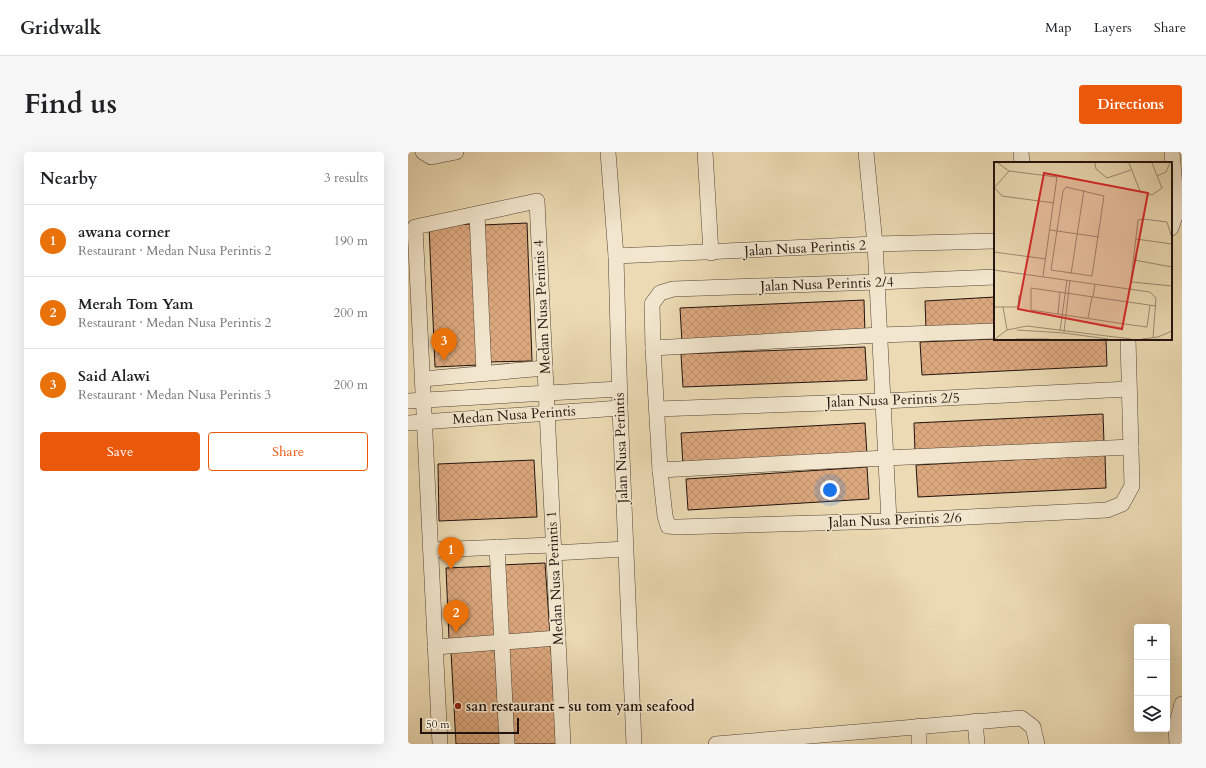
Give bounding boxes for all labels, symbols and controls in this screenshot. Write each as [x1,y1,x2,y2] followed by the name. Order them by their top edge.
[20,15,101,41] text: Gridwalk
[1045,18,1072,37] text: Map
[1094,18,1132,37] text: Layers
[1154,18,1186,37] text: Share
[24,85,117,123] text: Find us
[1079,85,1182,124] button: Directions
[994,162,1172,340] inset map
[40,167,97,190] text: Nearby
[324,169,368,187] text: 3 results
[78,222,170,242] text: awana corner
[50,232,56,250] text: 1
[334,232,368,250] text: 190 m
[742,235,866,261] street label: Jalan Nusa Perintis 2
[529,239,555,375] street label: Medan Nusa Perintis 4
[78,242,271,260] text: Restaurant · Medan Nusa Perintis 2
[758,272,894,296] street label: Jalan Nusa Perintis 2/4
[78,294,193,314] text: Merah Tom Yam
[50,304,56,322] text: 2
[334,304,368,322] text: 200 m
[78,314,271,332] text: Restaurant · Medan Nusa Perintis 2
[431,328,457,361] pin: 3
[78,366,150,386] text: Said Alawi
[50,376,56,394] text: 3
[334,376,368,394] text: 200 m
[78,386,271,404] text: Restaurant · Medan Nusa Perintis 3
[824,388,960,412] street label: Jalan Nusa Perintis 2/5
[610,392,632,506] street label: Jalan Nusa Perintis
[452,401,577,429] street label: Medan Nusa Perintis
[40,432,200,471] button: Save
[208,432,368,471] button: Share
[820,480,840,500] your location
[826,508,962,532] street label: Jalan Nusa Perintis 2/6
[542,510,568,646] street label: Medan Nusa Perintis 1
[438,537,464,570] pin: 1
[443,600,469,633] pin: 2
[1134,624,1170,732] map controls
[1134,624,1170,660] button: +
[1134,660,1170,696] button: −
[1134,696,1170,732] button: layers
[466,697,695,716] place label: san restaurant - su tom yam seafood
[453,701,463,711] marker: san restaurant - su tom yam seafood
[420,716,519,735] scale bar
[426,717,450,732] text: 50 m

